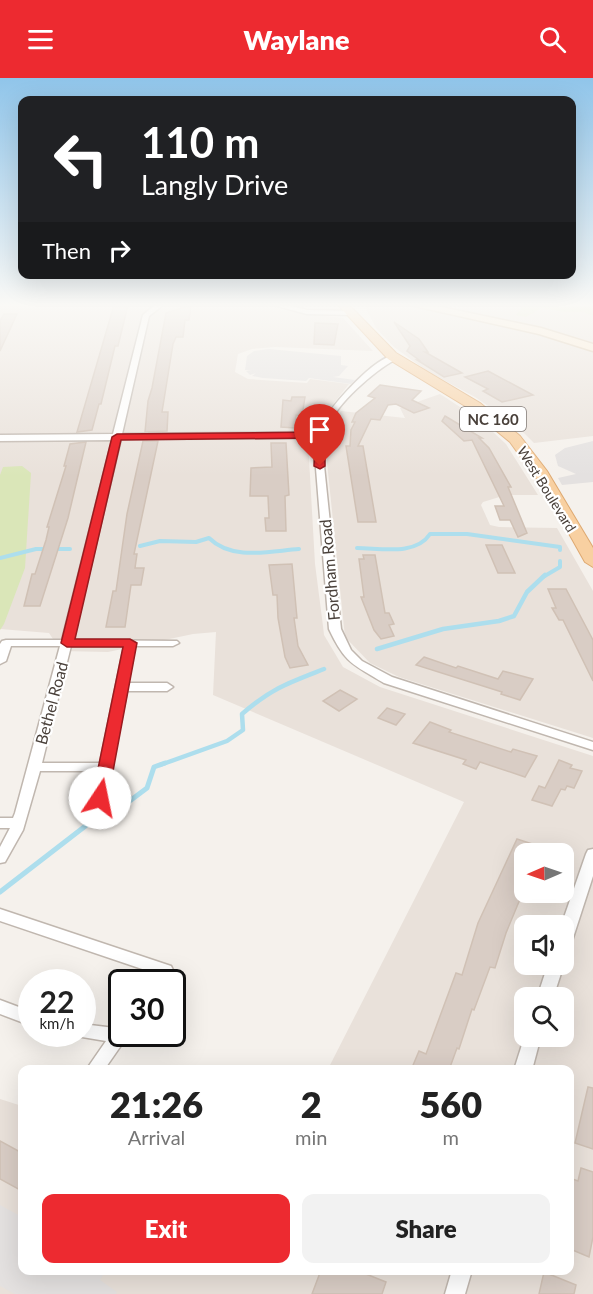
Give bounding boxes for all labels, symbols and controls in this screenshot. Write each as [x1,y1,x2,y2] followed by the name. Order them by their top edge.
[24,23,57,56] icon: menu
[244,23,349,56] text: Waylane
[536,23,569,56] icon: search
[141,117,259,167] text: 110 m
[42,120,120,198] icon: left
[141,168,288,201] text: Langly Drive
[103,234,136,267] icon: right
[42,237,91,264] text: Then
[294,404,345,466] pin
[460,407,526,431] road number: NC 160
[303,413,336,446] icon: arrive
[514,443,580,535] street label: West Boulevard
[315,519,343,621] street label: Fordham Road
[31,659,71,747] street label: Bethel Road
[68,766,132,830] position arrow
[514,843,574,903] north arrow
[514,843,574,1047] map controls
[514,915,574,975] button: sound
[108,969,186,1047] speed limit sign: 30
[40,983,74,1019] text: 22
[514,987,574,1047] button: search
[39,1014,75,1032] text: km/h
[110,1082,203,1126] text: 21:26
[301,1082,322,1126] text: 2
[419,1082,482,1126] text: 560
[128,1125,185,1149] text: Arrival
[295,1125,327,1149] text: min
[442,1125,459,1149] text: m
[42,1194,290,1263] button: Exit
[302,1194,550,1263] button: Share

